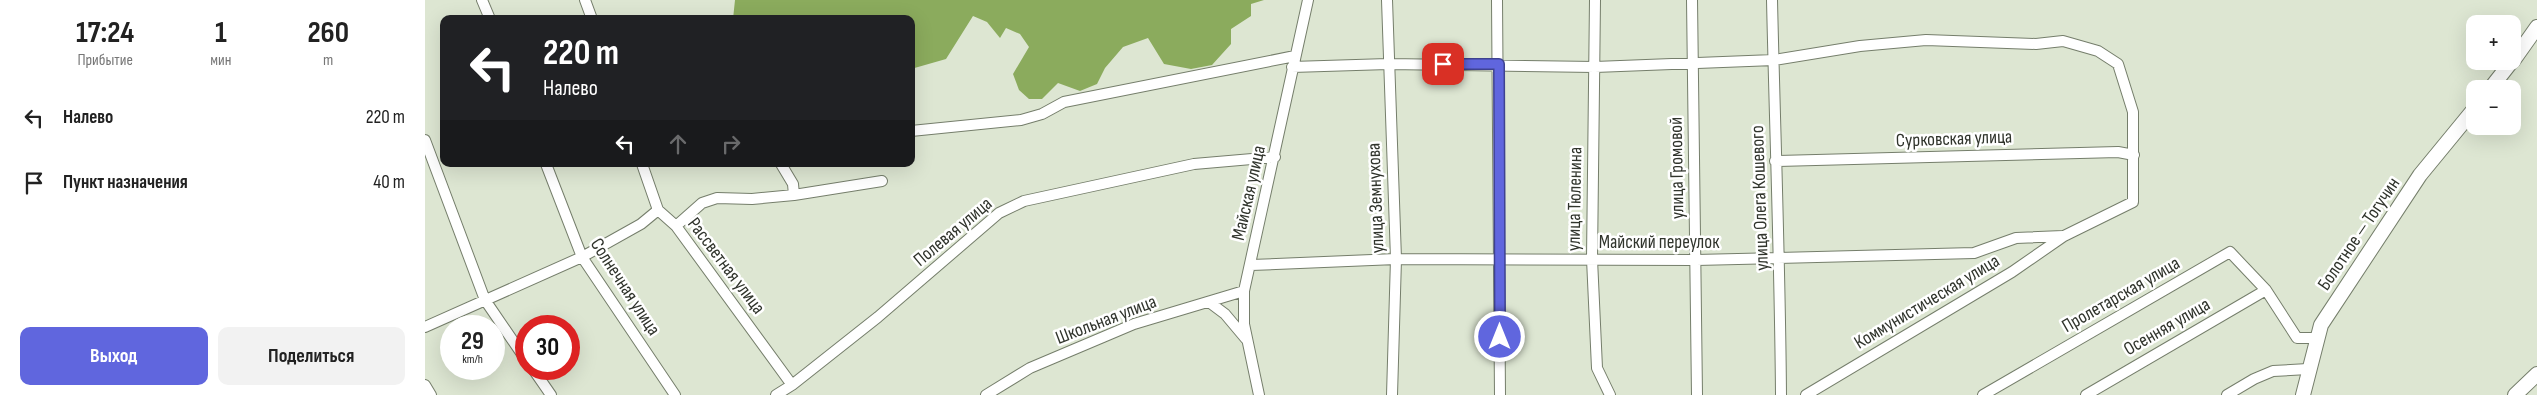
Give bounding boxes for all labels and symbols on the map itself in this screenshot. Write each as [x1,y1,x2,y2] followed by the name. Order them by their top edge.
[1422,43,1464,85] pin
[1665,117,1689,219] street label: улица Громовой
[1746,125,1774,271] street label: улица Олега Кошевого
[1895,125,2013,153] street label: Сурковская улица
[1363,142,1389,254] street label: улица Земнухова
[1227,143,1271,243] street label: Майская улица
[1563,147,1587,251] street label: улица Тюленина
[2313,173,2405,295] street label: Болотное — Тогучин
[909,193,997,271] street label: Полевая улица
[682,213,770,319] street label: Рассветная улица
[1599,231,1720,254] street label: Майский переулок
[585,234,665,340] street label: Солнечная улица
[1850,250,2004,354] street label: Коммунистическая улица
[2058,252,2184,338] street label: Пролетарская улица
[1052,290,1160,350] street label: Школьная улица
[2120,293,2214,361] street label: Осенняя улица
[1473,310,1525,362] position arrow
[515,315,580,380] speed limit sign: 30

